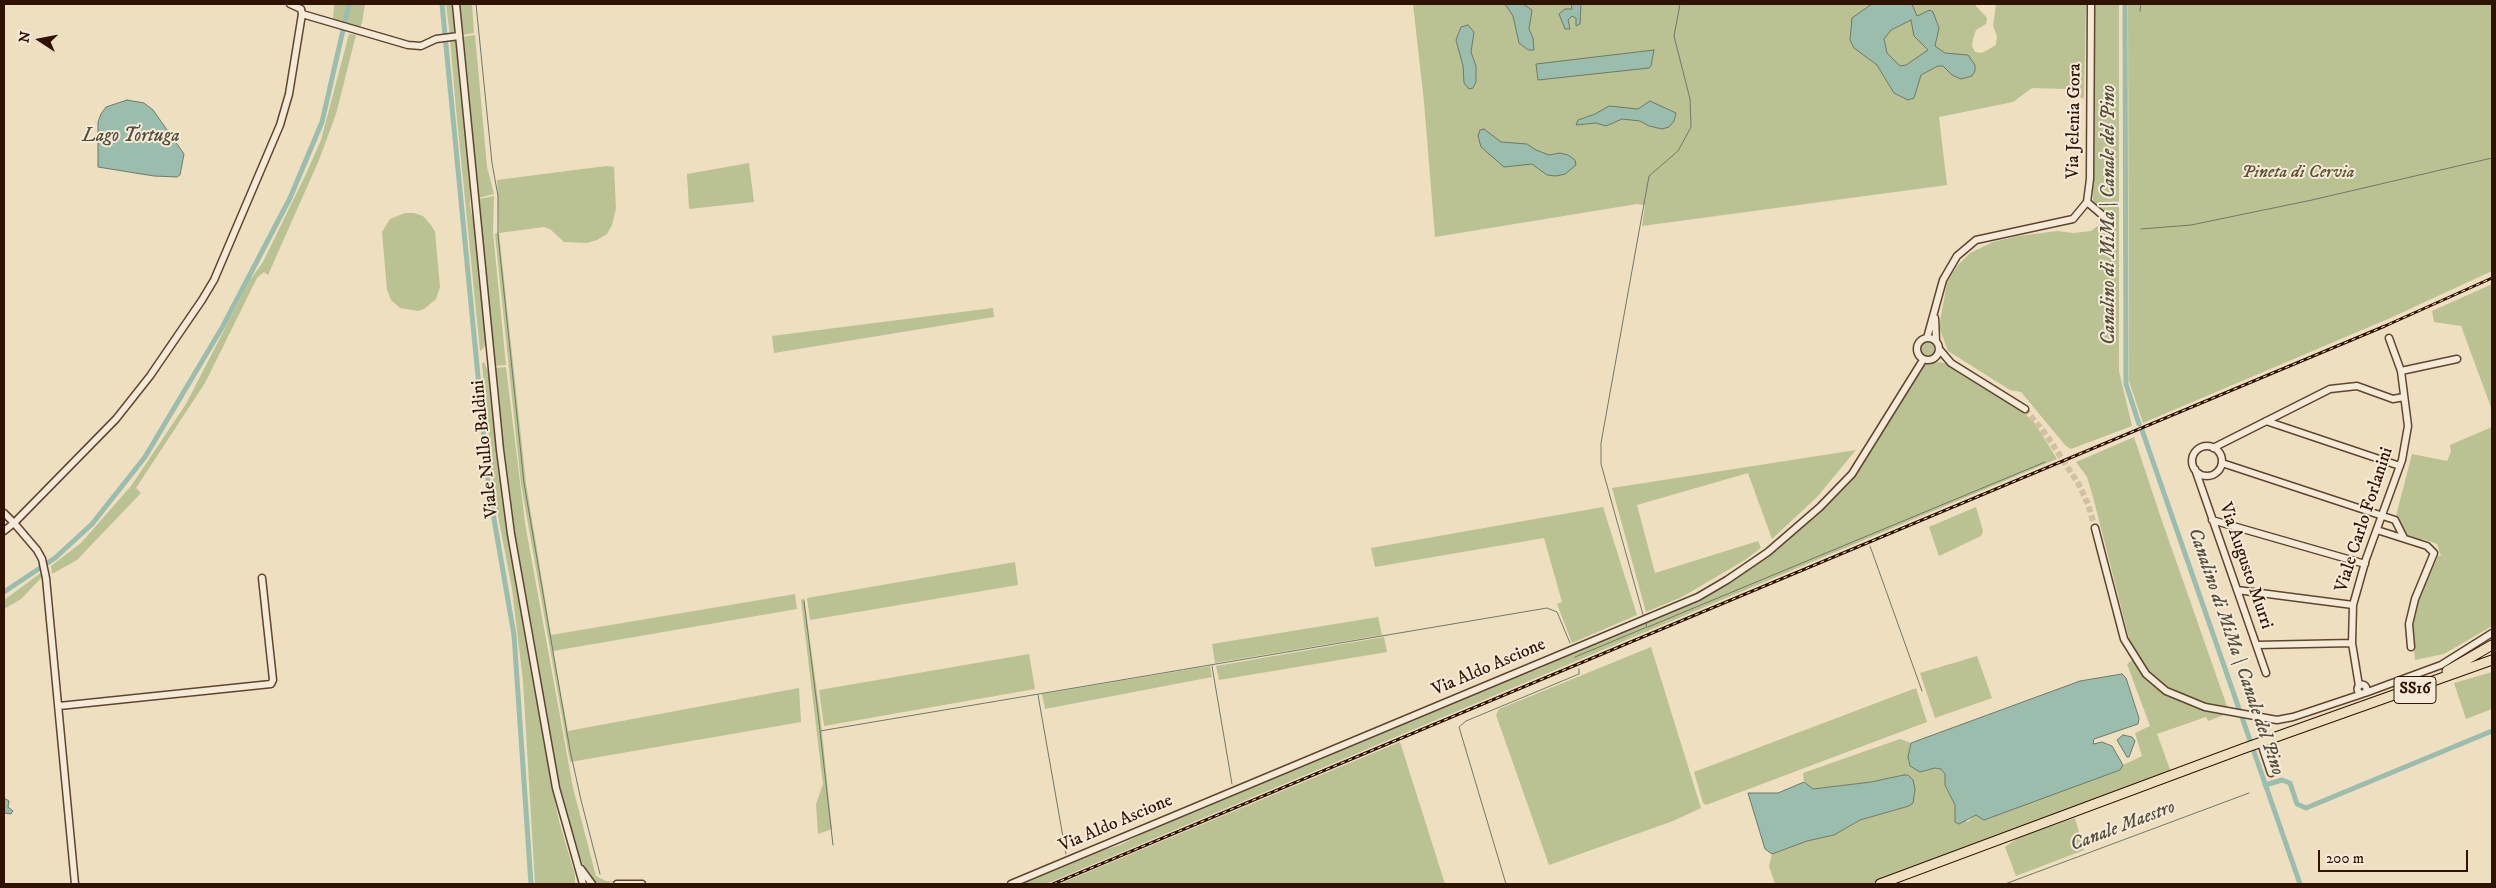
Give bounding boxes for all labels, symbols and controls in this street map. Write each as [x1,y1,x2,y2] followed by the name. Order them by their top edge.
[15,15,65,65] north arrow
[15,30,35,44] text: N
[2063,63,2087,179] street label: Via Jelenia Gora
[2099,85,2121,345] water label: Canalino di MiMa | Canale del Pino
[82,126,180,148] water label: Lago Tortuga
[2241,162,2355,184] park label: Pineta di Cervia
[468,379,504,519] street label: Viale Nullo Baldini
[2331,445,2399,595] street label: Viale Carlo Forlanini
[2213,500,2277,632] street label: Via Augusto Murri
[2182,525,2288,779] water label: Canalino di MiMa | Canale del Pino
[1429,634,1549,702] street label: Via Aldo Ascione
[2394,676,2436,704] road number: SS16
[1056,790,1176,858] street label: Via Aldo Ascione
[2067,797,2179,857] water label: Canale Maestro
[2321,840,2471,872] scale bar
[2326,849,2364,868] text: 200 m

